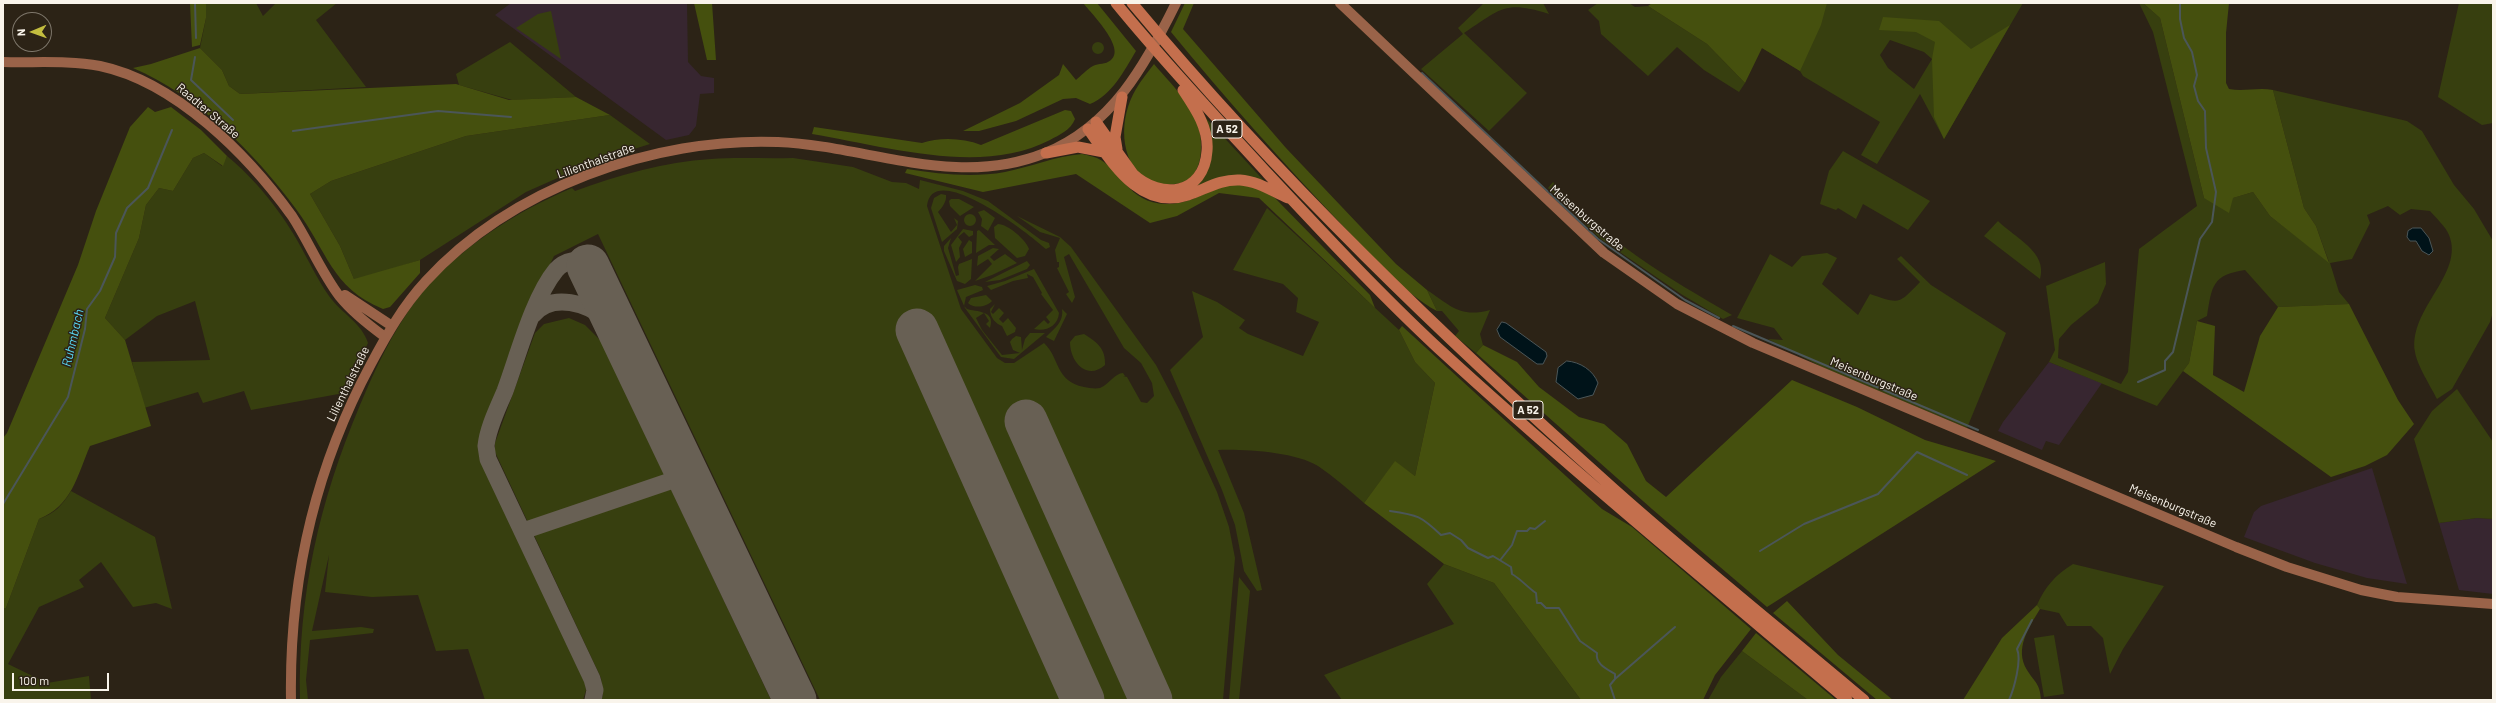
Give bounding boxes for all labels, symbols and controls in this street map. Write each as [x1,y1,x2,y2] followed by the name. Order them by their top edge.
[12,12,52,52] north arrow
[14,29,27,36] text: N
[173,80,243,142] street label: Raadter Straße
[1212,120,1242,138] road number: A 52
[555,140,637,182] street label: Lilienthalstraße
[1547,182,1627,254] street label: Meisenburgstraße
[59,308,87,368] water label: Ruhmbach
[324,344,372,424] street label: Lilienthalstraße
[1828,354,1920,404] street label: Meisenburgstraße
[1513,401,1543,419] road number: A 52
[2127,481,2219,531] street label: Meisenburgstraße
[14,665,111,691] scale bar
[19,673,49,687] text: 100 m

